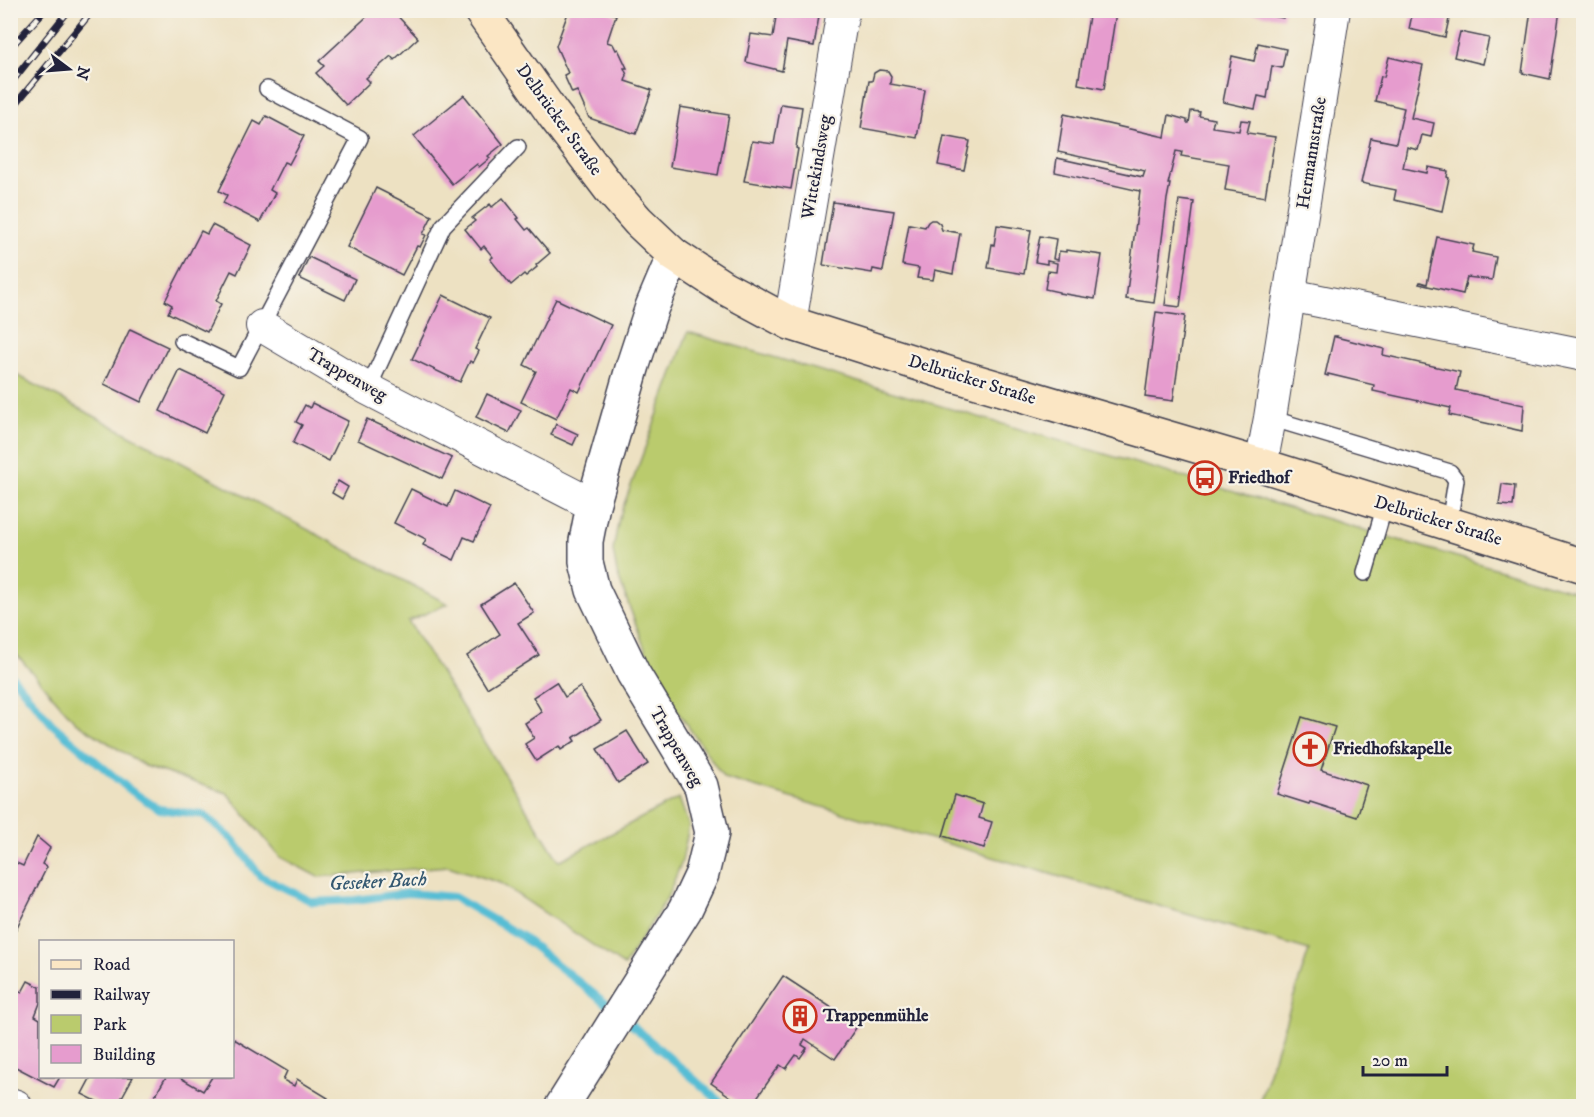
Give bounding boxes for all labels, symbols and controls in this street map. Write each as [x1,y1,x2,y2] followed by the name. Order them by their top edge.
[39,39,99,99] north arrow
[511,60,607,180] street label: Delbrücker Straße
[71,64,94,82] text: N
[1292,95,1332,211] street label: Hermannstraße
[797,113,837,222] street label: Wittekindsweg
[303,343,391,407] street label: Trappenweg
[905,350,1039,410] street label: Delbrücker Straße
[1187,460,1223,496] bus stop icon: Friedhof
[1228,467,1293,489] place label: Friedhof
[1371,491,1505,551] street label: Delbrücker Straße
[644,703,708,791] street label: Trappenweg
[1292,731,1328,767] church icon: Friedhofskapelle
[1333,738,1453,760] place label: Friedhofskapelle
[328,867,428,897] water label: Geseker Bach
[39,940,234,1078] legend
[93,954,130,976] text: Road
[93,984,151,1006] text: Railway
[782,998,818,1034] building icon: Trappenmühle
[822,1005,929,1027] place label: Trappenmühle
[93,1014,127,1036] text: Park
[1363,1039,1447,1077] scale bar
[93,1044,155,1066] text: Building
[1372,1050,1408,1072] text: 20 m

